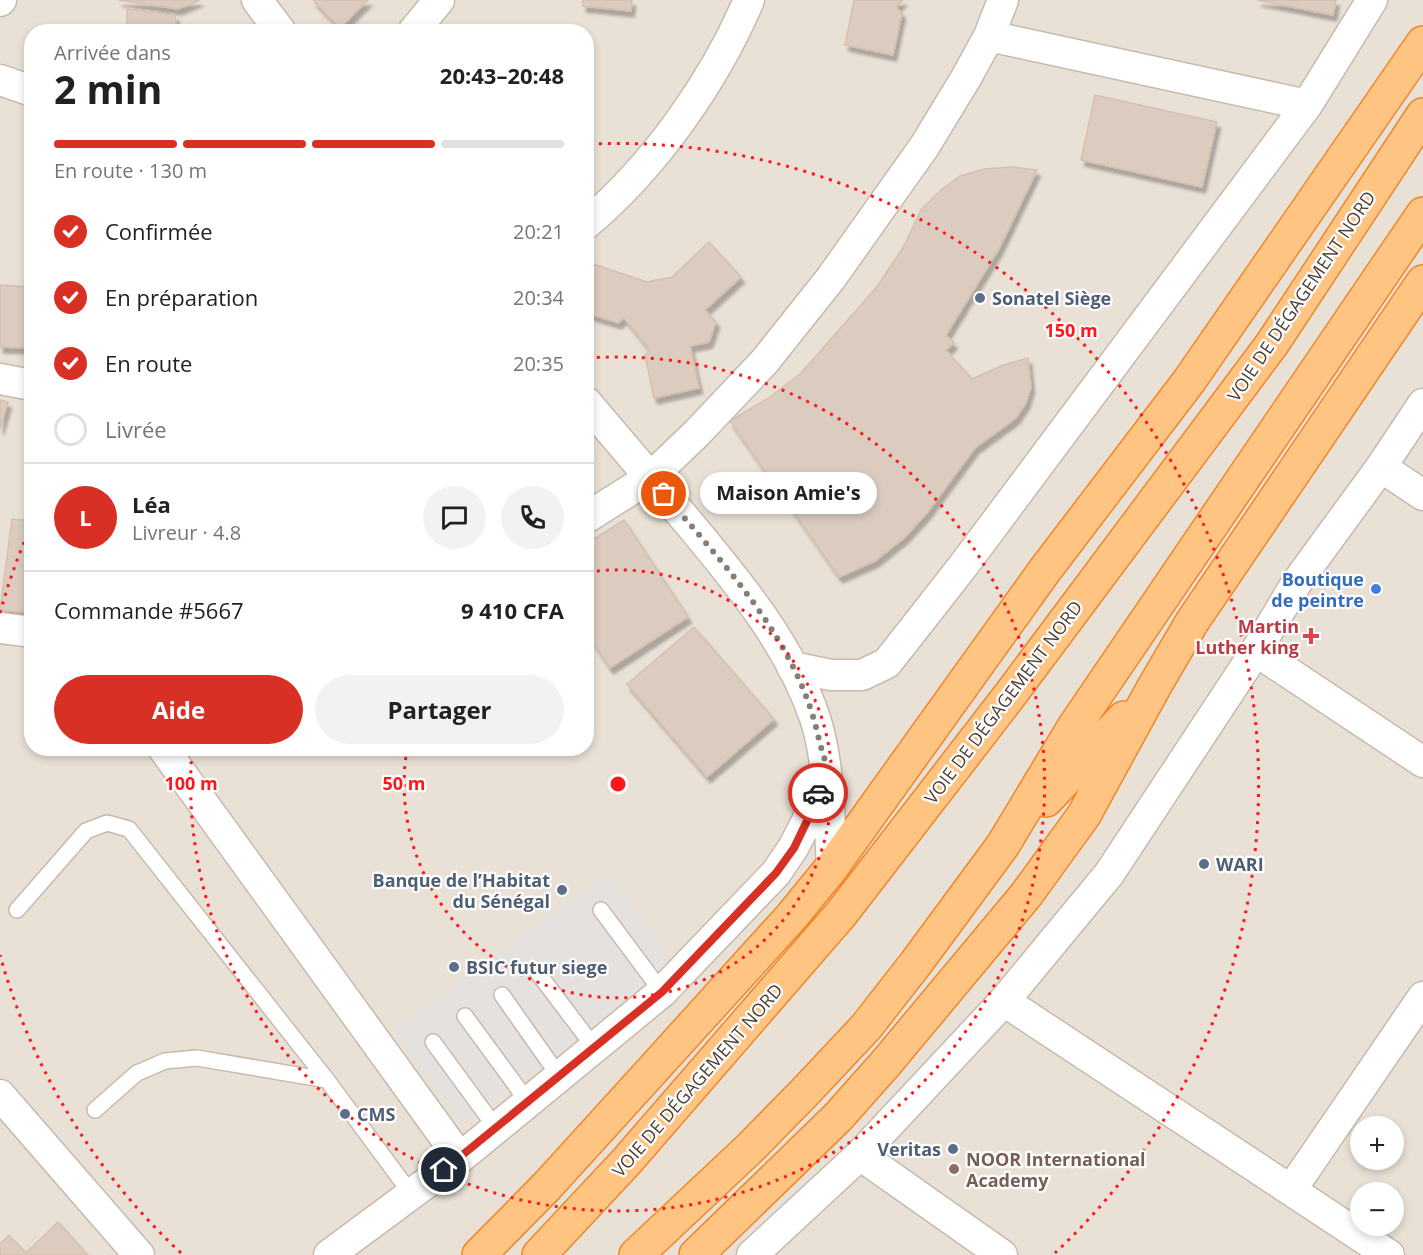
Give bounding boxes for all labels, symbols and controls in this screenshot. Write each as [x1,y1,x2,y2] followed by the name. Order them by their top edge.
[54,39,171,66] text: Arrivée dans
[440,60,564,90] text: 20:43–20:48
[54,62,162,115] text: 2 min
[54,157,207,184] text: En route · 130 m
[1221,186,1381,406] street label: VOIE DE DÉGAGEMENT NORD
[54,215,87,248] icon: check
[105,216,213,246] text: Confirmée
[513,218,564,245] text: 20:21
[54,281,87,314] icon: check
[105,282,258,312] text: En préparation
[513,284,564,311] text: 20:34
[992,286,1111,310] place label: Sonatel Siège
[973,291,987,305] marker: Sonatel Siège
[1044,318,1098,342] text: 150 m
[54,347,87,380] icon: check
[105,348,192,378] text: En route
[513,350,564,377] text: 20:35
[105,414,167,444] text: Livrée
[638,468,689,519] pin
[700,473,877,515] callout: Maison Amie's
[647,477,680,510] icon: bag
[716,479,861,506] text: Maison Amie's
[423,486,486,549] button: chat
[501,486,564,549] button: phone
[132,489,171,519] text: Léa
[79,502,92,532] text: L
[132,519,241,546] text: Livreur · 4.8
[1271,567,1364,612] place label: Boutique de peintre
[1369,582,1383,596] marker: Boutique de peintre
[54,595,244,625] text: Commande #5667
[461,595,564,625] text: 9 410 CFA
[919,595,1087,809] street label: VOIE DE DÉGAGEMENT NORD
[1195,614,1299,659] place label: Martin Luther king
[1304,629,1318,643] marker: Martin Luther king
[54,675,303,744] button: Aide
[315,675,564,744] button: Partager
[788,763,848,823] courier
[164,771,218,795] text: 100 m
[383,771,425,795] text: 50 m
[608,774,628,794] centre of rings
[802,777,835,810] icon: car
[1216,852,1264,876] place label: WARI
[1197,857,1211,871] marker: WARI
[373,868,550,913] place label: Banque de l’Habitat du Sénégal
[555,883,569,897] marker: Banque de l’Habitat du Sénégal
[466,955,607,979] place label: BSIC futur siege
[447,960,461,974] marker: BSIC futur siege
[606,978,788,1182] street label: VOIE DE DÉGAGEMENT NORD
[357,1102,395,1126] place label: CMS
[338,1107,352,1121] marker: CMS
[1350,1116,1404,1236] map controls
[1350,1116,1404,1170] button: +
[877,1137,941,1161] place label: Veritas
[946,1142,960,1156] marker: Veritas
[418,1144,469,1195] pin
[966,1147,1146,1192] place label: NOOR International Academy
[427,1153,460,1186] icon: home
[947,1162,961,1176] marker: NOOR International Academy
[1350,1182,1404,1236] button: −

